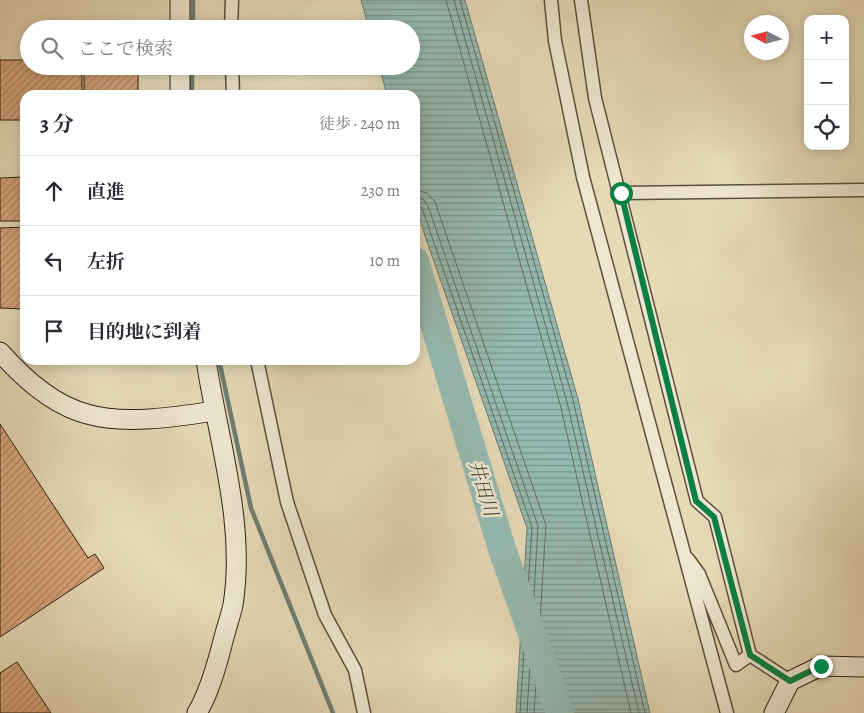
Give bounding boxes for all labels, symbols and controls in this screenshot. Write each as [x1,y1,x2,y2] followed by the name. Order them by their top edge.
[744,15,789,60] north arrow
[804,15,849,150] map controls
[804,15,849,60] button: +
[20,20,420,75] search box
[38,34,66,62] icon: search
[78,36,173,62] text: ここで検索
[804,60,849,105] button: −
[804,105,849,150] button: locate
[40,110,74,138] text: 3 分
[319,113,400,135] text: 徒歩 · 240 m
[40,177,68,205] icon: ahead
[87,179,125,205] text: 直進
[361,180,400,202] text: 230 m
[610,182,633,205] route start
[40,247,68,275] icon: left
[87,249,125,275] text: 左折
[370,250,400,272] text: 10 m
[40,317,68,345] icon: arrive
[87,319,201,345] text: 目的地に到着
[462,457,504,521] water label: 井田川
[810,655,833,678] route end

